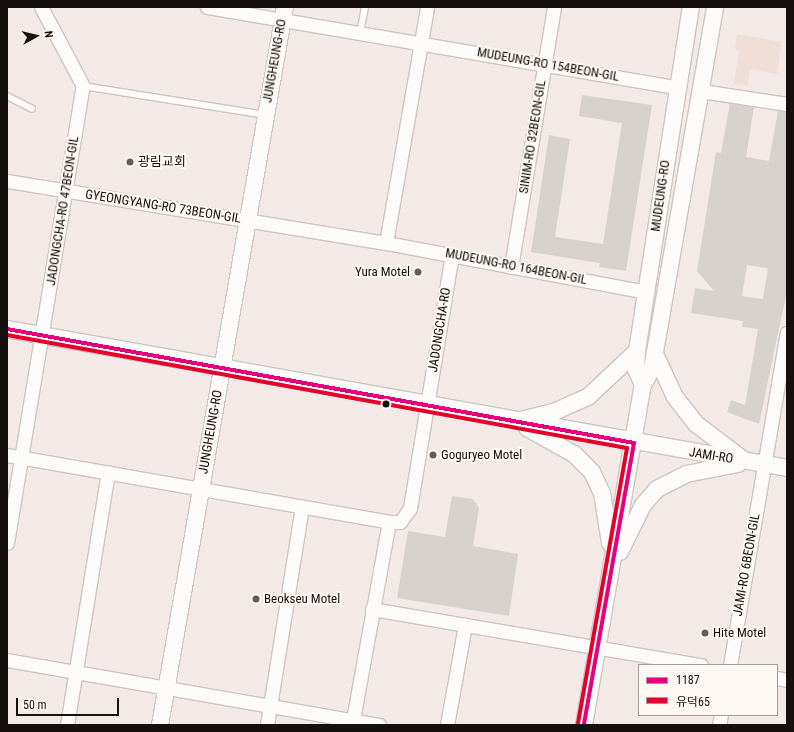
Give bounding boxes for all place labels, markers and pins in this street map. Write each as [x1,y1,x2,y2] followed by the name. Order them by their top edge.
[138,154,186,170] place label: 광림교회
[125,157,135,167] marker: 광림교회
[355,264,410,280] place label: Yura Motel
[413,267,423,277] marker: Yura Motel
[381,399,391,409] unlabelled marker
[441,447,522,463] place label: Goguryeo Motel
[428,450,438,460] marker: Goguryeo Motel
[264,591,340,607] place label: Beokseu Motel
[251,594,261,604] marker: Beokseu Motel
[713,625,766,641] place label: Hite Motel
[700,628,710,638] marker: Hite Motel

